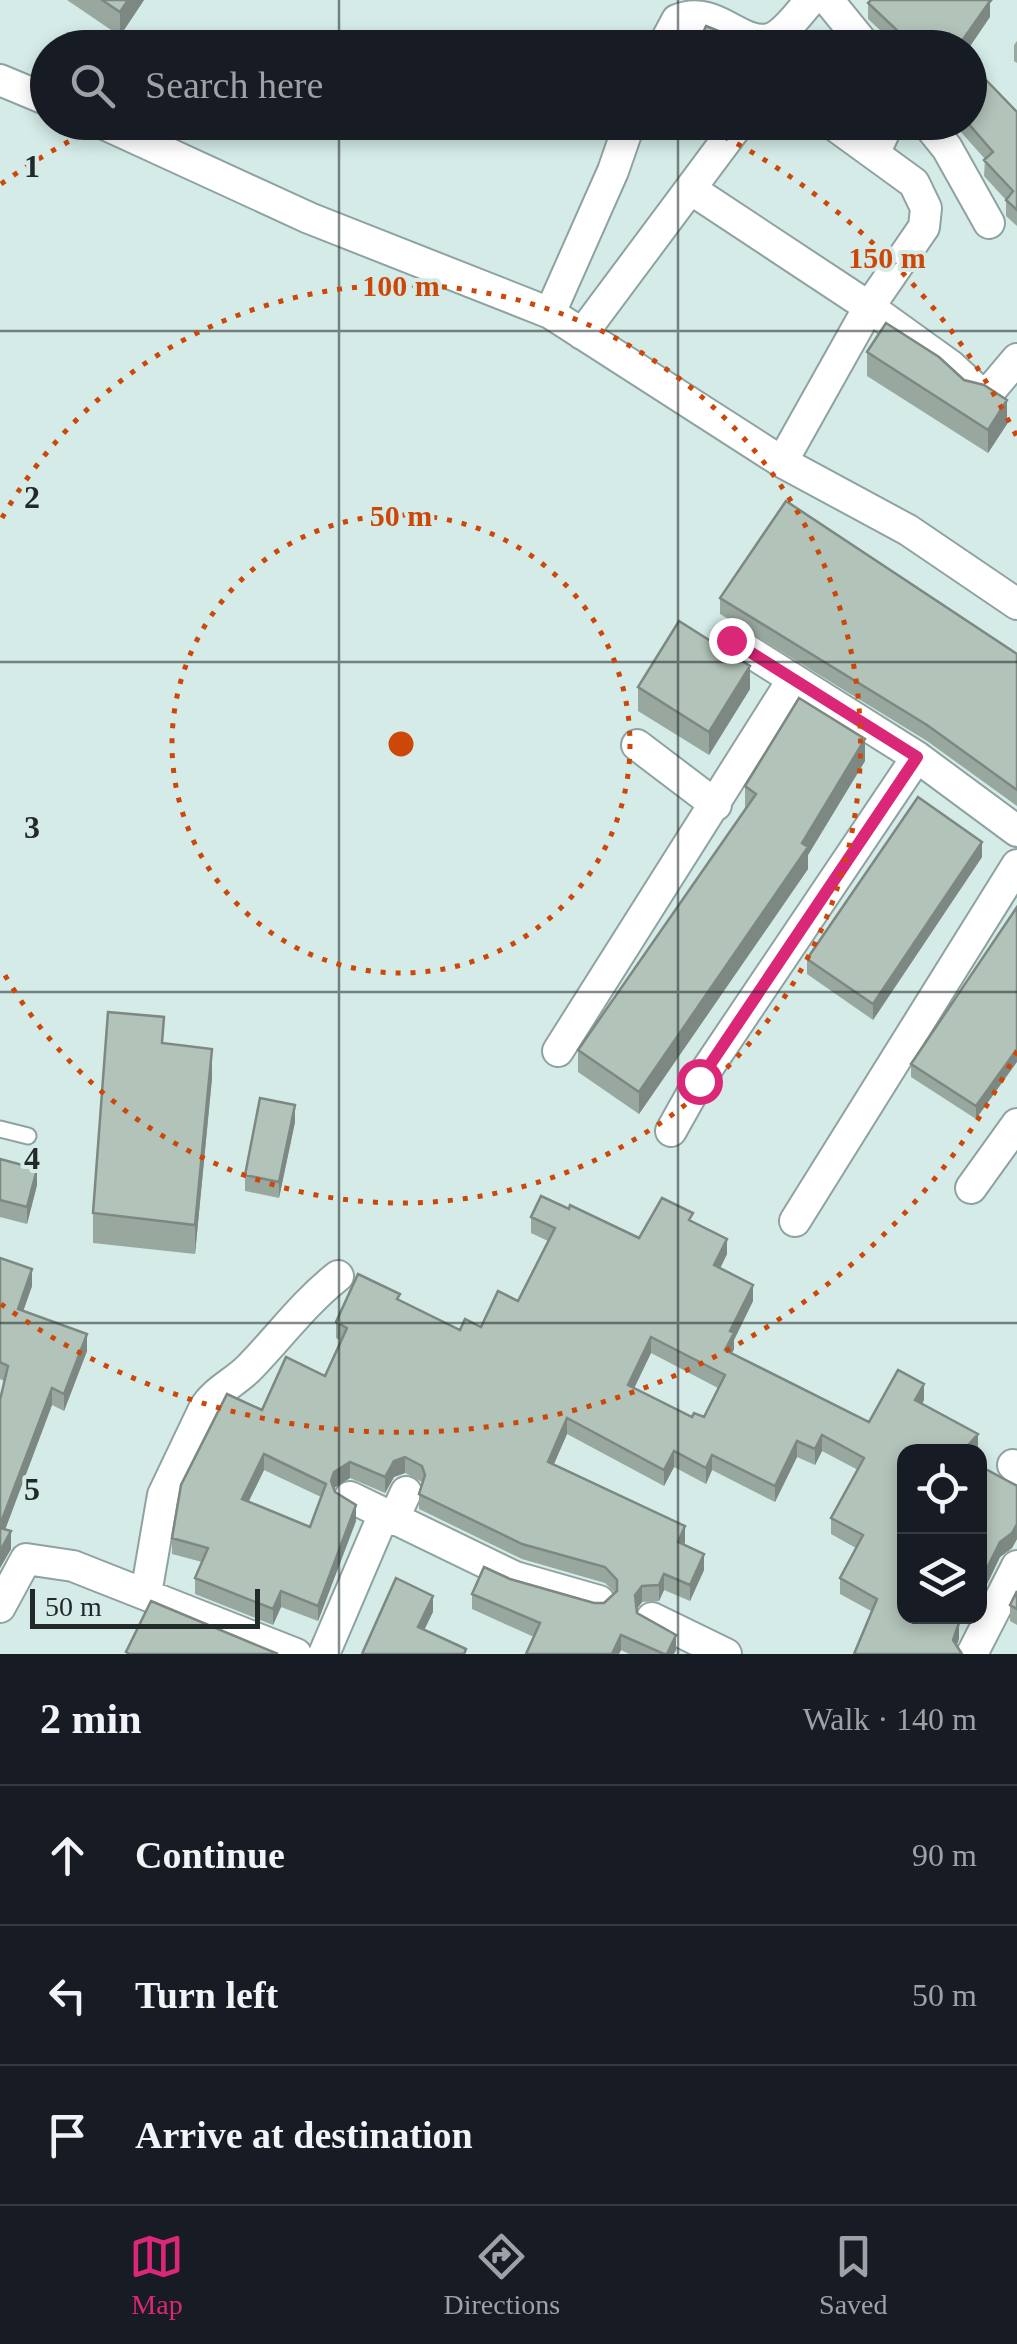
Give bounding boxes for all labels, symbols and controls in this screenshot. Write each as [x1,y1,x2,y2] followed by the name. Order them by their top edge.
[30,30,987,140] search box
[65,58,120,113] icon: search
[145,64,323,106] text: Search here
[24,148,40,184] text: 1
[848,241,926,274] text: 150 m
[362,269,440,302] text: 100 m
[24,479,40,515] text: 2
[370,499,432,532] text: 50 m
[709,618,755,664] route end
[383,726,419,762] centre of rings
[24,809,40,845] text: 3
[677,1059,723,1105] route start
[24,1140,40,1176] text: 4
[897,1444,987,1624] map controls
[897,1444,987,1534] button: locate
[24,1471,40,1507] text: 5
[897,1534,987,1624] button: layers
[30,1584,260,1628] scale bar
[45,1591,102,1622] text: 50 m
[40,1696,142,1742] text: 2 min
[803,1701,977,1737] text: Walk · 140 m
[40,1828,95,1883] icon: ahead
[135,1834,285,1876] text: Continue
[912,1837,977,1873] text: 90 m
[40,1968,95,2023] icon: left
[135,1974,278,2016] text: Turn left
[912,1977,977,2013] text: 50 m
[40,2108,95,2163] icon: arrive
[135,2114,473,2156] text: Arrive at destination
[129,2229,184,2321] tab: Map
[443,2229,560,2321] tab: Directions
[819,2229,888,2321] tab: Saved

